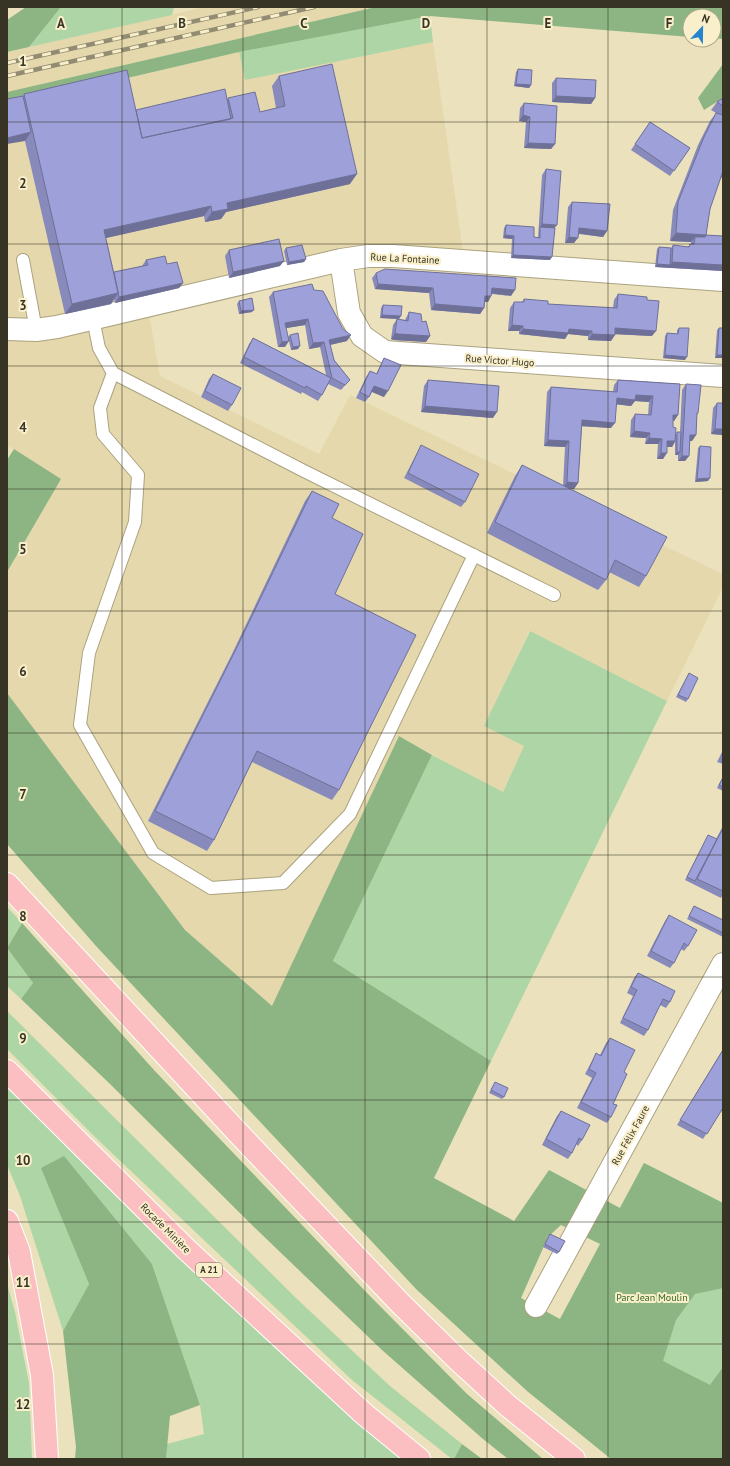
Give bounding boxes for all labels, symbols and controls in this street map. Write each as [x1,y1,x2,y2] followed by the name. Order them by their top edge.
[682,8,722,48] north arrow
[700,11,712,27] text: N
[57,15,65,32] text: A
[178,15,186,32] text: B
[300,15,308,32] text: C
[422,15,430,32] text: D
[545,15,552,32] text: E
[666,15,673,32] text: F
[19,53,27,70] text: 1
[19,175,27,192] text: 2
[370,250,440,267] street label: Rue La Fontaine
[19,297,27,314] text: 3
[465,352,535,369] street label: Rue Victor Hugo
[19,419,27,436] text: 4
[19,541,27,558] text: 5
[19,663,27,680] text: 6
[19,786,27,803] text: 7
[19,908,27,925] text: 8
[19,1030,27,1047] text: 9
[609,1103,652,1167] street label: Rue Félix Faure
[16,1152,30,1169] text: 10
[138,1201,193,1256] street label: Rocade Minière
[196,1263,222,1277] road number: A 21
[16,1274,30,1291] text: 11
[616,1291,688,1304] park label: Parc Jean Moulin
[16,1396,30,1413] text: 12

